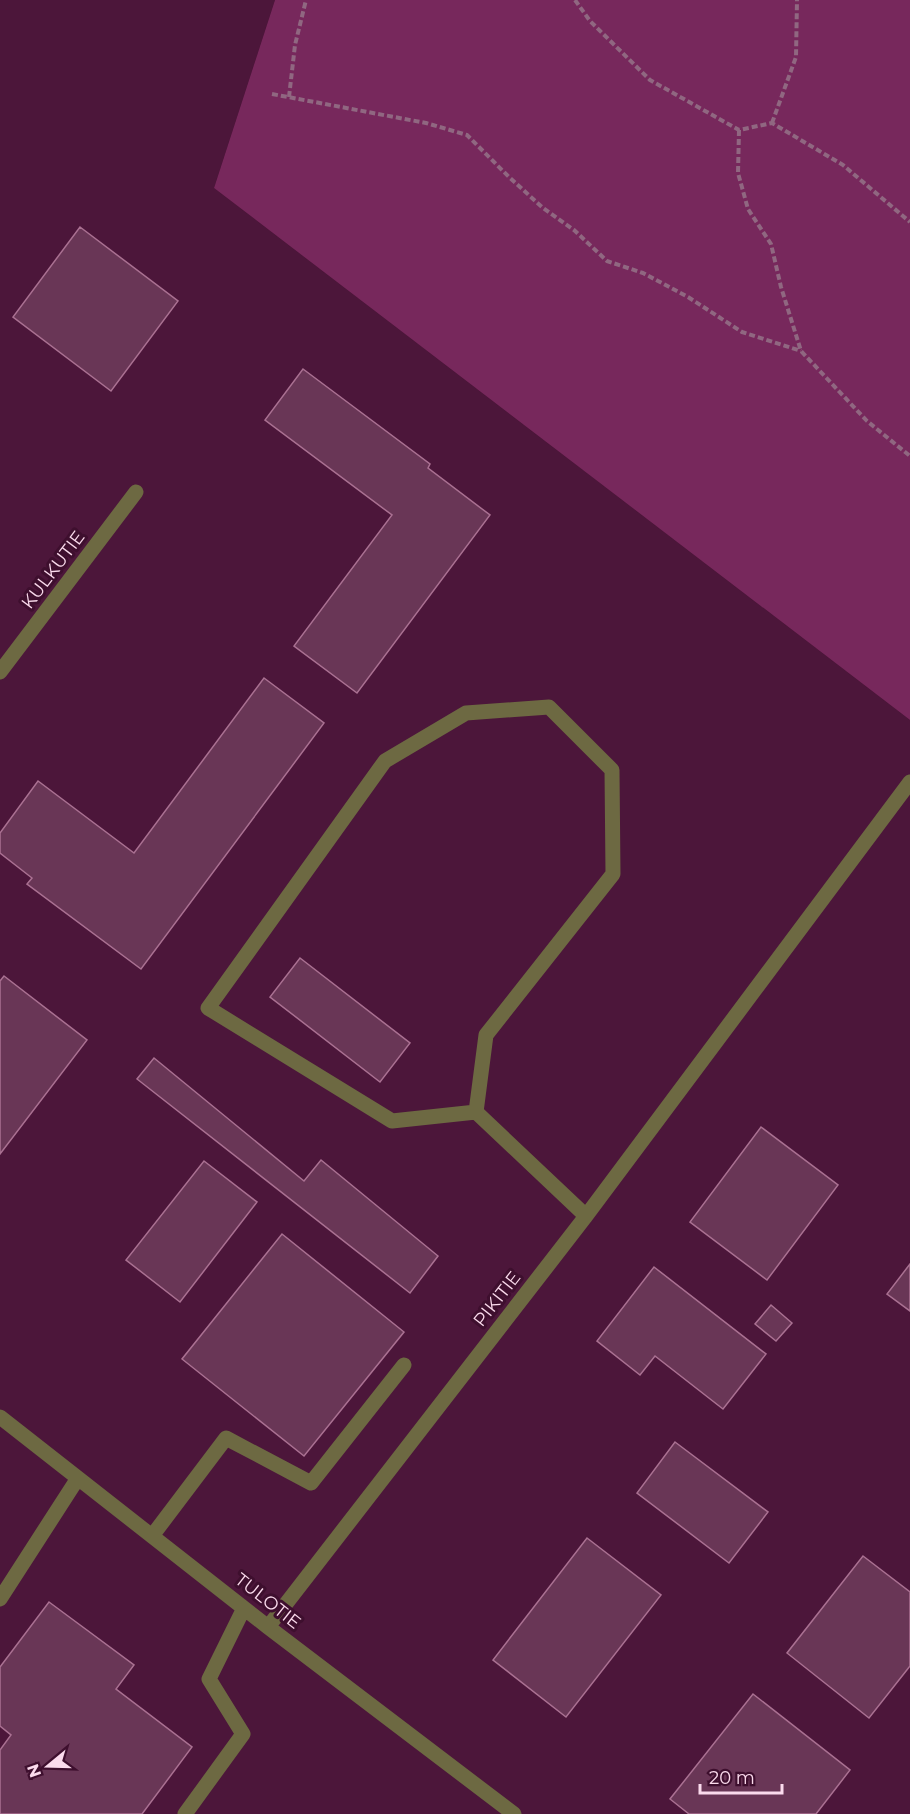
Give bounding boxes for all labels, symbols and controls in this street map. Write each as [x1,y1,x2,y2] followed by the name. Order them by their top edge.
[17,527,89,613] street label: KULKUTIE
[469,1267,525,1331] street label: PIKITIE
[231,1568,305,1634] street label: TULOTIE
[18,1736,78,1796] north arrow
[700,1757,782,1795] scale bar
[23,1762,45,1780] text: N
[709,1767,755,1789] text: 20 m

